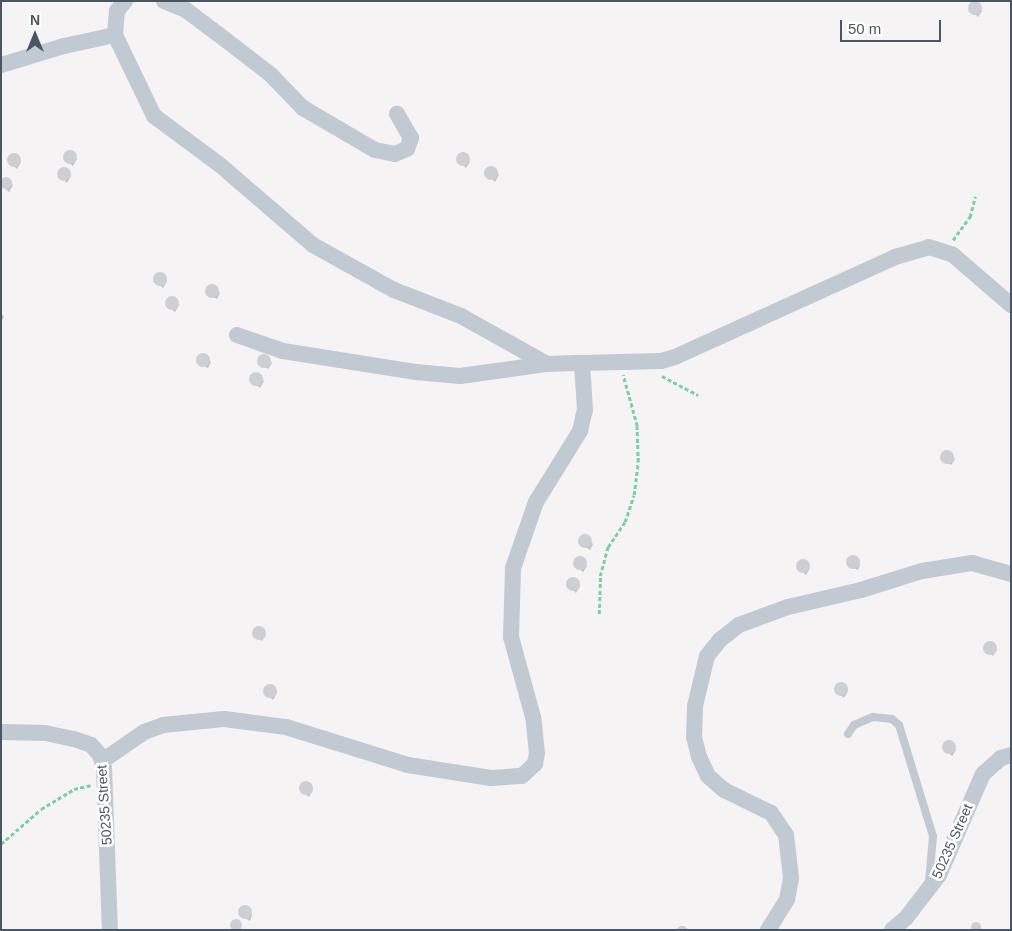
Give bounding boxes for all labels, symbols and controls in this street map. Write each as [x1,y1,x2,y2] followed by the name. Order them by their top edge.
[10,10,60,60] north arrow
[842,10,943,42] scale bar
[30,12,40,28] text: N
[848,20,881,37] text: 50 m
[93,764,115,846] street label: 50235 Street
[928,801,976,881] street label: 50235 Street

